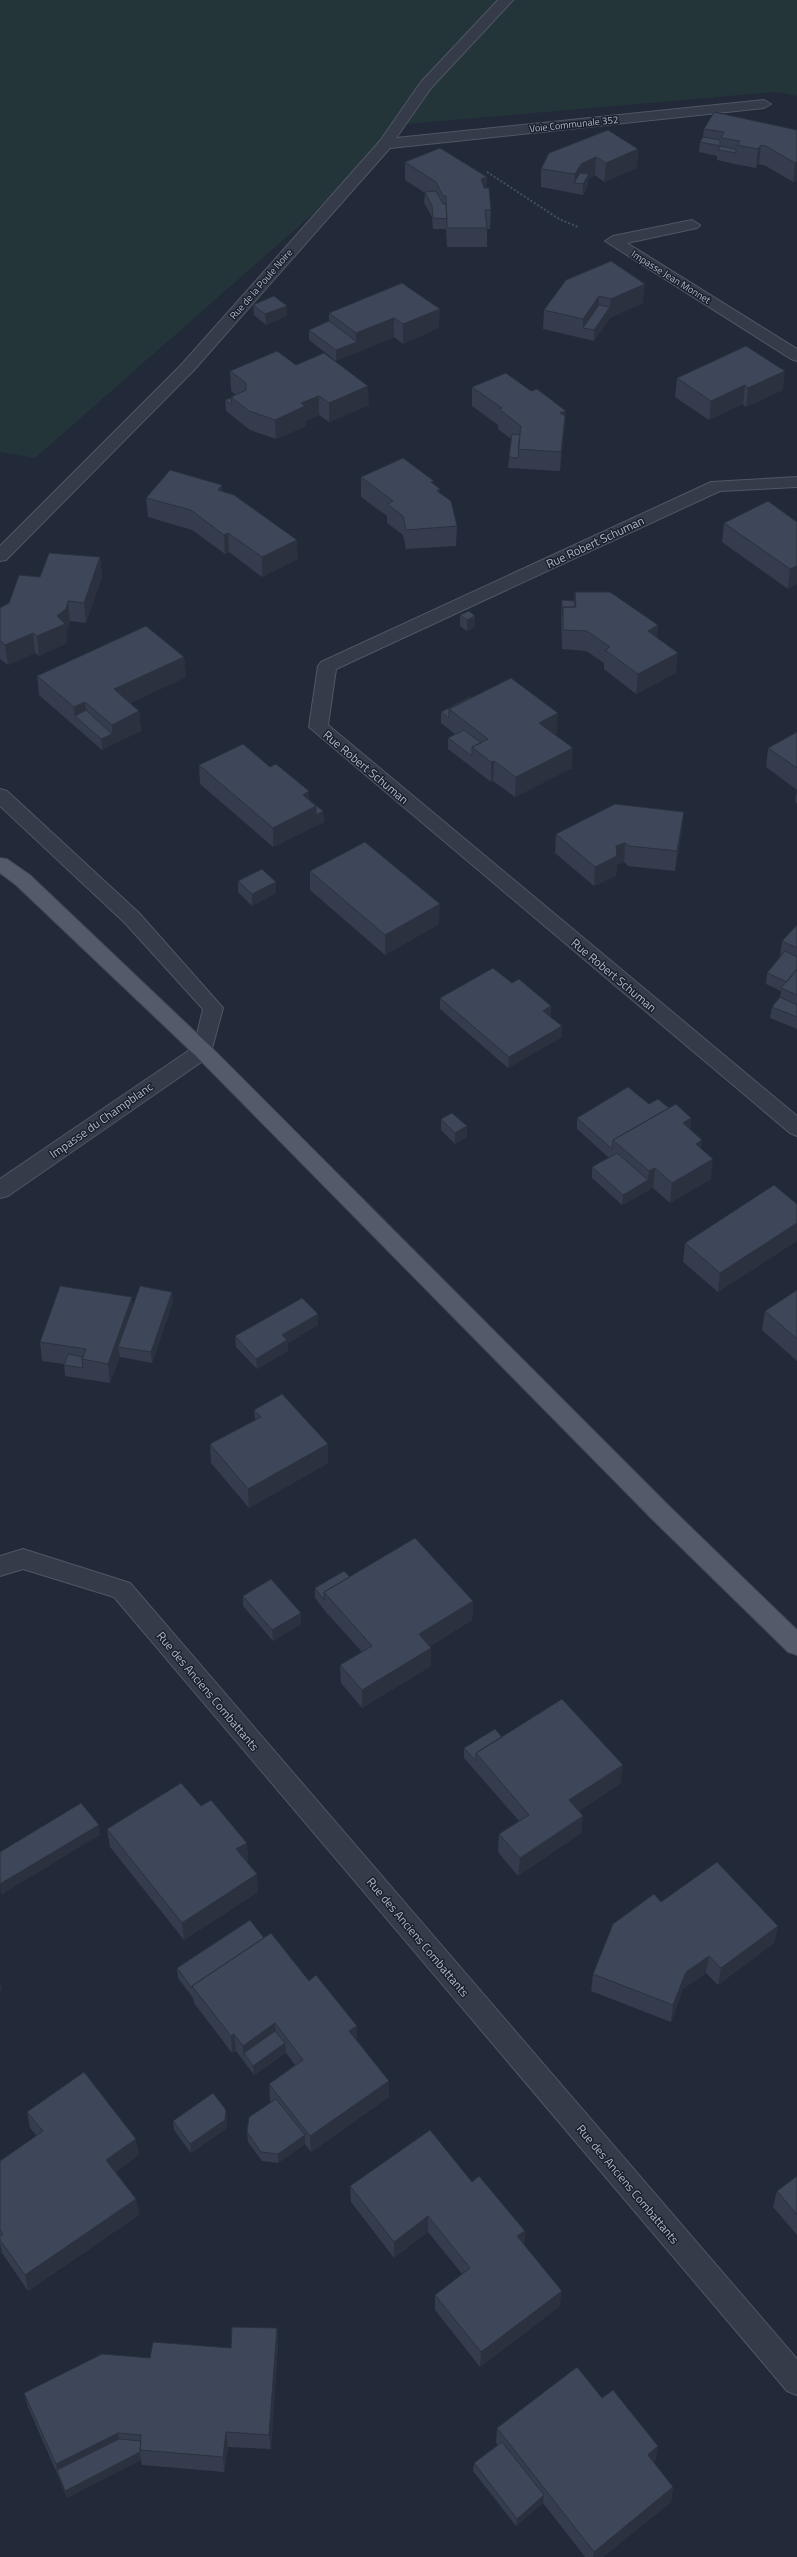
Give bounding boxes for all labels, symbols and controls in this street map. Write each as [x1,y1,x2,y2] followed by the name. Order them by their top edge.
[529,112,619,136] street label: Voie Communale 352
[226,245,296,323] street label: Rue de la Poule Noire
[628,247,714,308] street label: Impasse Jean Monnet
[543,511,647,573] street label: Rue Robert Schuman
[319,726,413,808] street label: Rue Robert Schuman
[567,934,661,1016] street label: Rue Robert Schuman
[45,1077,157,1163] street label: Impasse du Champblanc
[152,1627,264,1755] street label: Rue des Anciens Combattants
[362,1873,474,2001] street label: Rue des Anciens Combattants
[572,2120,684,2248] street label: Rue des Anciens Combattants

